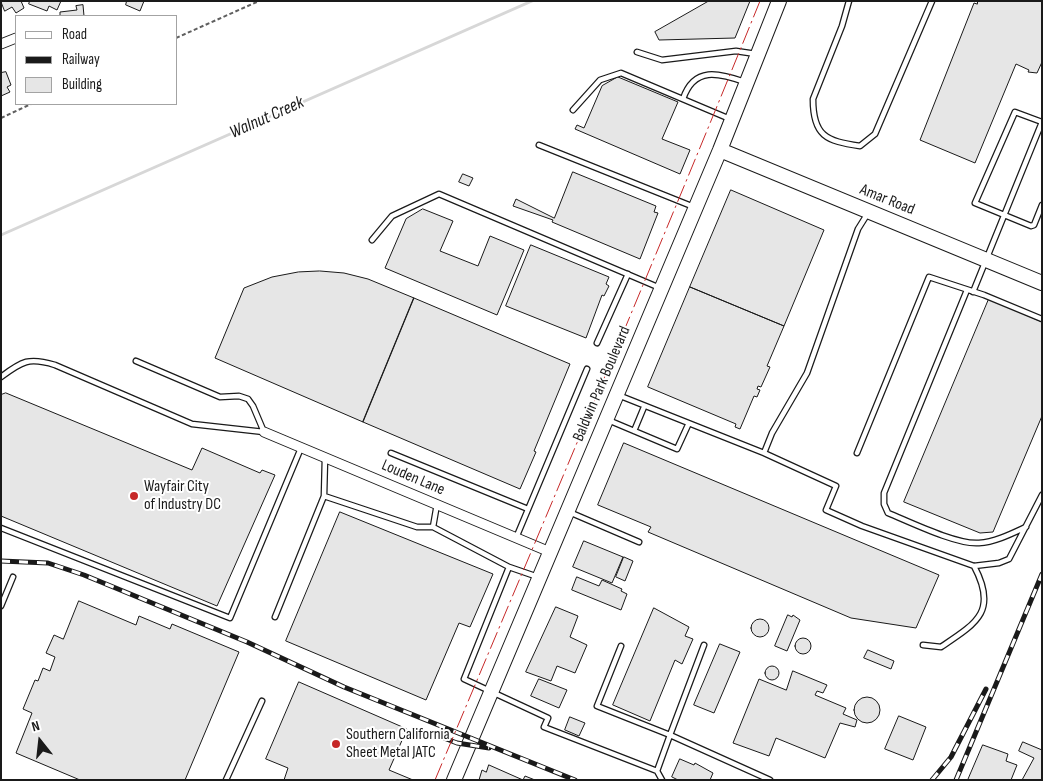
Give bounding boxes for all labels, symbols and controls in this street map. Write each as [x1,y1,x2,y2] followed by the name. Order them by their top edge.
[15,15,178,105] legend
[62,25,87,44] text: Road
[62,50,100,69] text: Railway
[62,75,102,94] text: Building
[227,92,307,144] water label: Walnut Creek
[857,180,917,220] street label: Amar Road
[569,324,635,444] street label: Baldwin Park Boulevard
[378,456,448,500] street label: Louden Lane
[144,477,221,515] place label: Wayfair City of Industry DC
[128,490,140,502] marker: Wayfair City of Industry DC
[15,716,65,766] north arrow
[30,717,42,735] text: N
[346,725,450,763] place label: Southern California Sheet Metal JATC
[330,738,342,750] marker: Southern California Sheet Metal JATC

